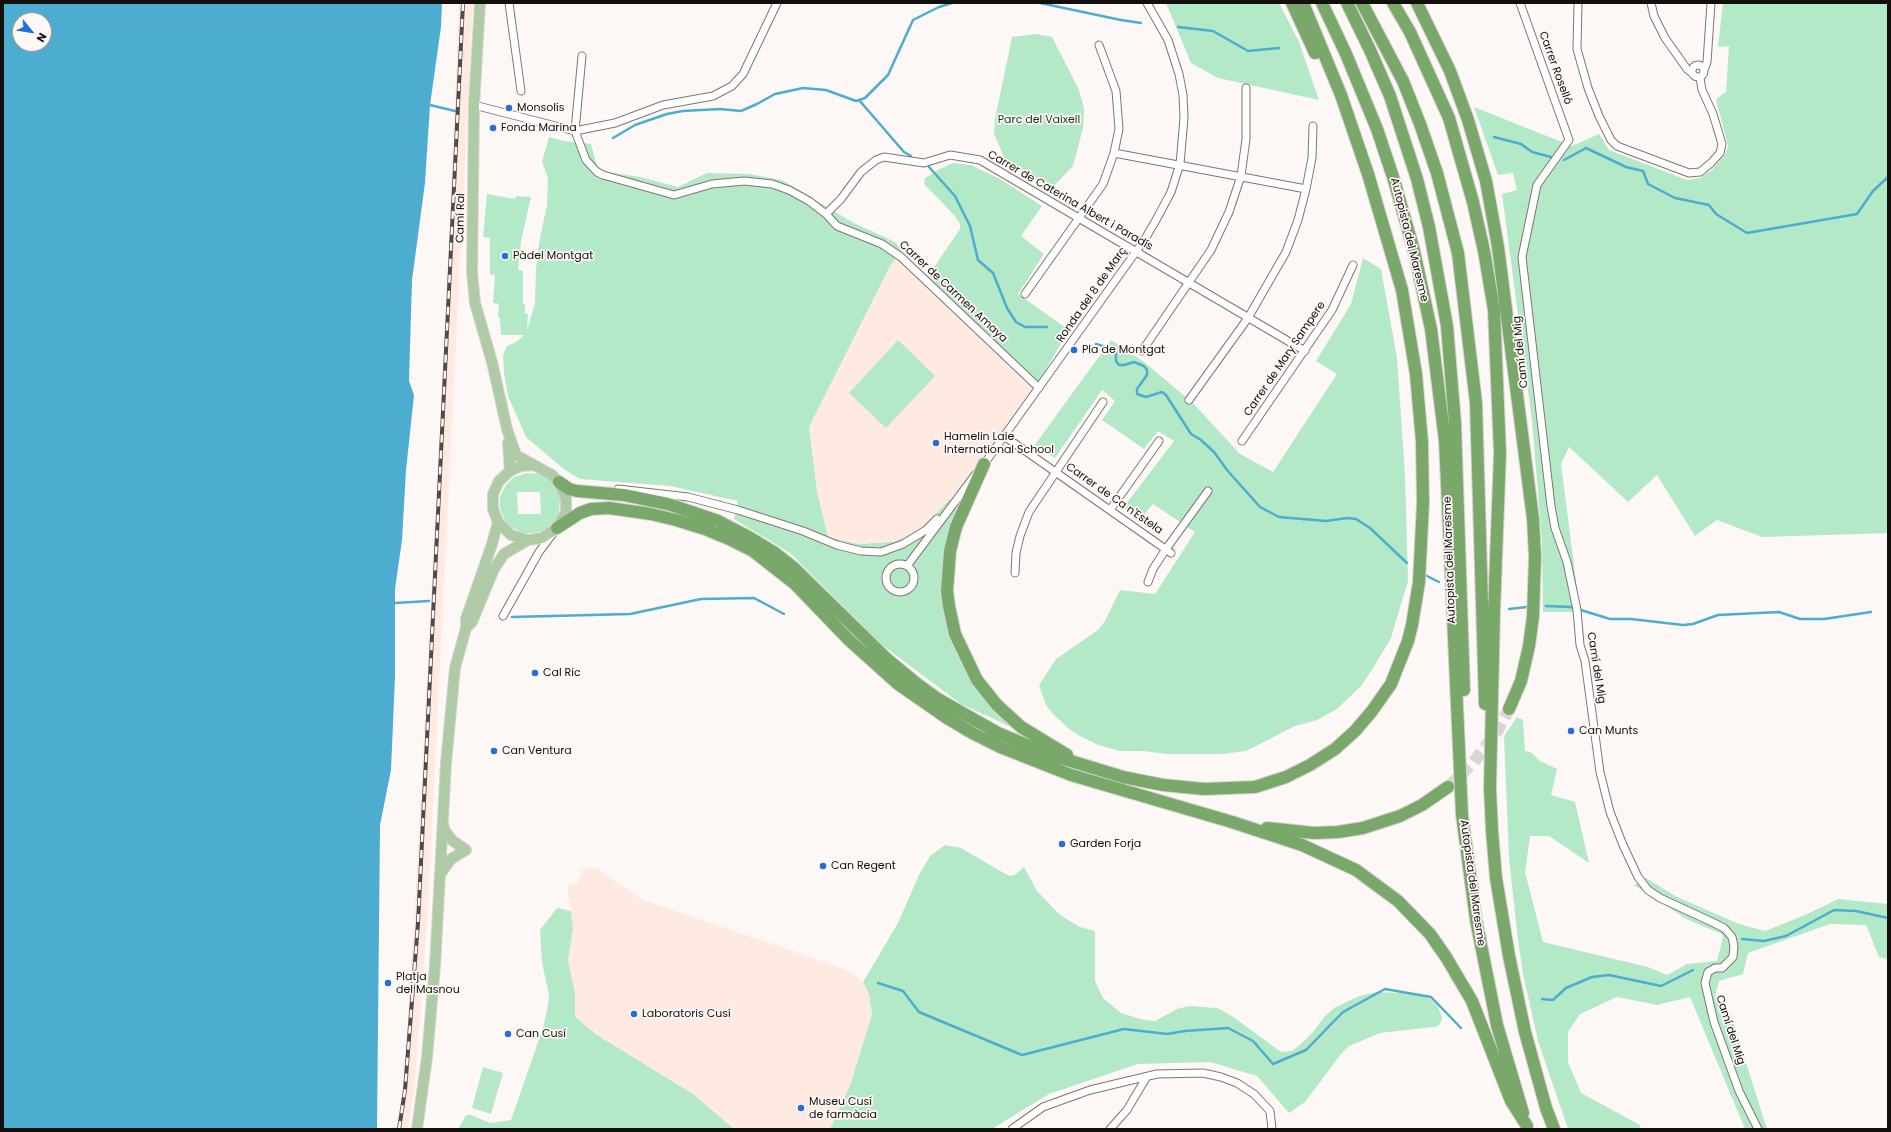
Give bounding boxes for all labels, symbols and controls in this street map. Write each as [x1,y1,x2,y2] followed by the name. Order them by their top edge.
[12,12,52,52] north arrow
[33,30,51,45] text: N
[1536,30,1574,106] street label: Carrer Roselló
[517,101,564,115] place label: Monsolís
[504,103,514,113] marker: Monsolís
[998,113,1080,127] park label: Parc del Vaixell
[501,121,577,135] place label: Fonda Marina
[488,123,498,133] marker: Fonda Marina
[985,148,1155,254] street label: Carrer de Caterina Albert i Paradís
[1387,177,1431,303] street label: Autopista del Maresme
[454,193,468,243] street label: Camí Ral
[896,238,1010,346] street label: Carrer de Carmen Amaya
[1054,245,1130,345] street label: Ronda del 8 de Març
[513,249,593,263] place label: Pàdel Montgat
[500,251,510,261] marker: Pàdel Montgat
[1242,299,1328,419] street label: Carrer de Mary Sampere
[1511,315,1531,389] street label: Camí del Mig
[1082,343,1165,357] place label: Pla de Montgat
[1069,345,1079,355] marker: Pla de Montgat
[944,430,1054,456] place label: Hamelin Laie International School
[931,438,941,448] marker: Hamelin Laie International School
[1063,461,1165,537] street label: Carrer de Ca n'Estela
[1441,496,1459,624] street label: Autopista del Maresme
[1584,631,1608,705] street label: Camí del Mig
[543,666,581,680] place label: Cal Ric
[530,668,540,678] marker: Cal Ric
[1579,724,1638,738] place label: Can Munts
[1566,726,1576,736] marker: Can Munts
[502,744,572,758] place label: Can Ventura
[489,746,499,756] marker: Can Ventura
[1457,819,1487,947] street label: Autopista del Maresme
[1070,837,1141,851] place label: Garden Forja
[1057,839,1067,849] marker: Garden Forja
[831,859,896,873] place label: Can Regent
[818,861,828,871] marker: Can Regent
[396,970,460,996] place label: Platja del Masnou
[383,978,393,988] marker: Platja del Masnou
[1713,994,1747,1066] street label: Camí del Mig
[642,1007,731,1021] place label: Laboratoris Cusí
[629,1009,639,1019] marker: Laboratoris Cusí
[516,1027,566,1041] place label: Can Cusí
[503,1029,513,1039] marker: Can Cusí
[809,1095,877,1121] place label: Museu Cusí de farmàcia
[796,1103,806,1113] marker: Museu Cusí de farmàcia

